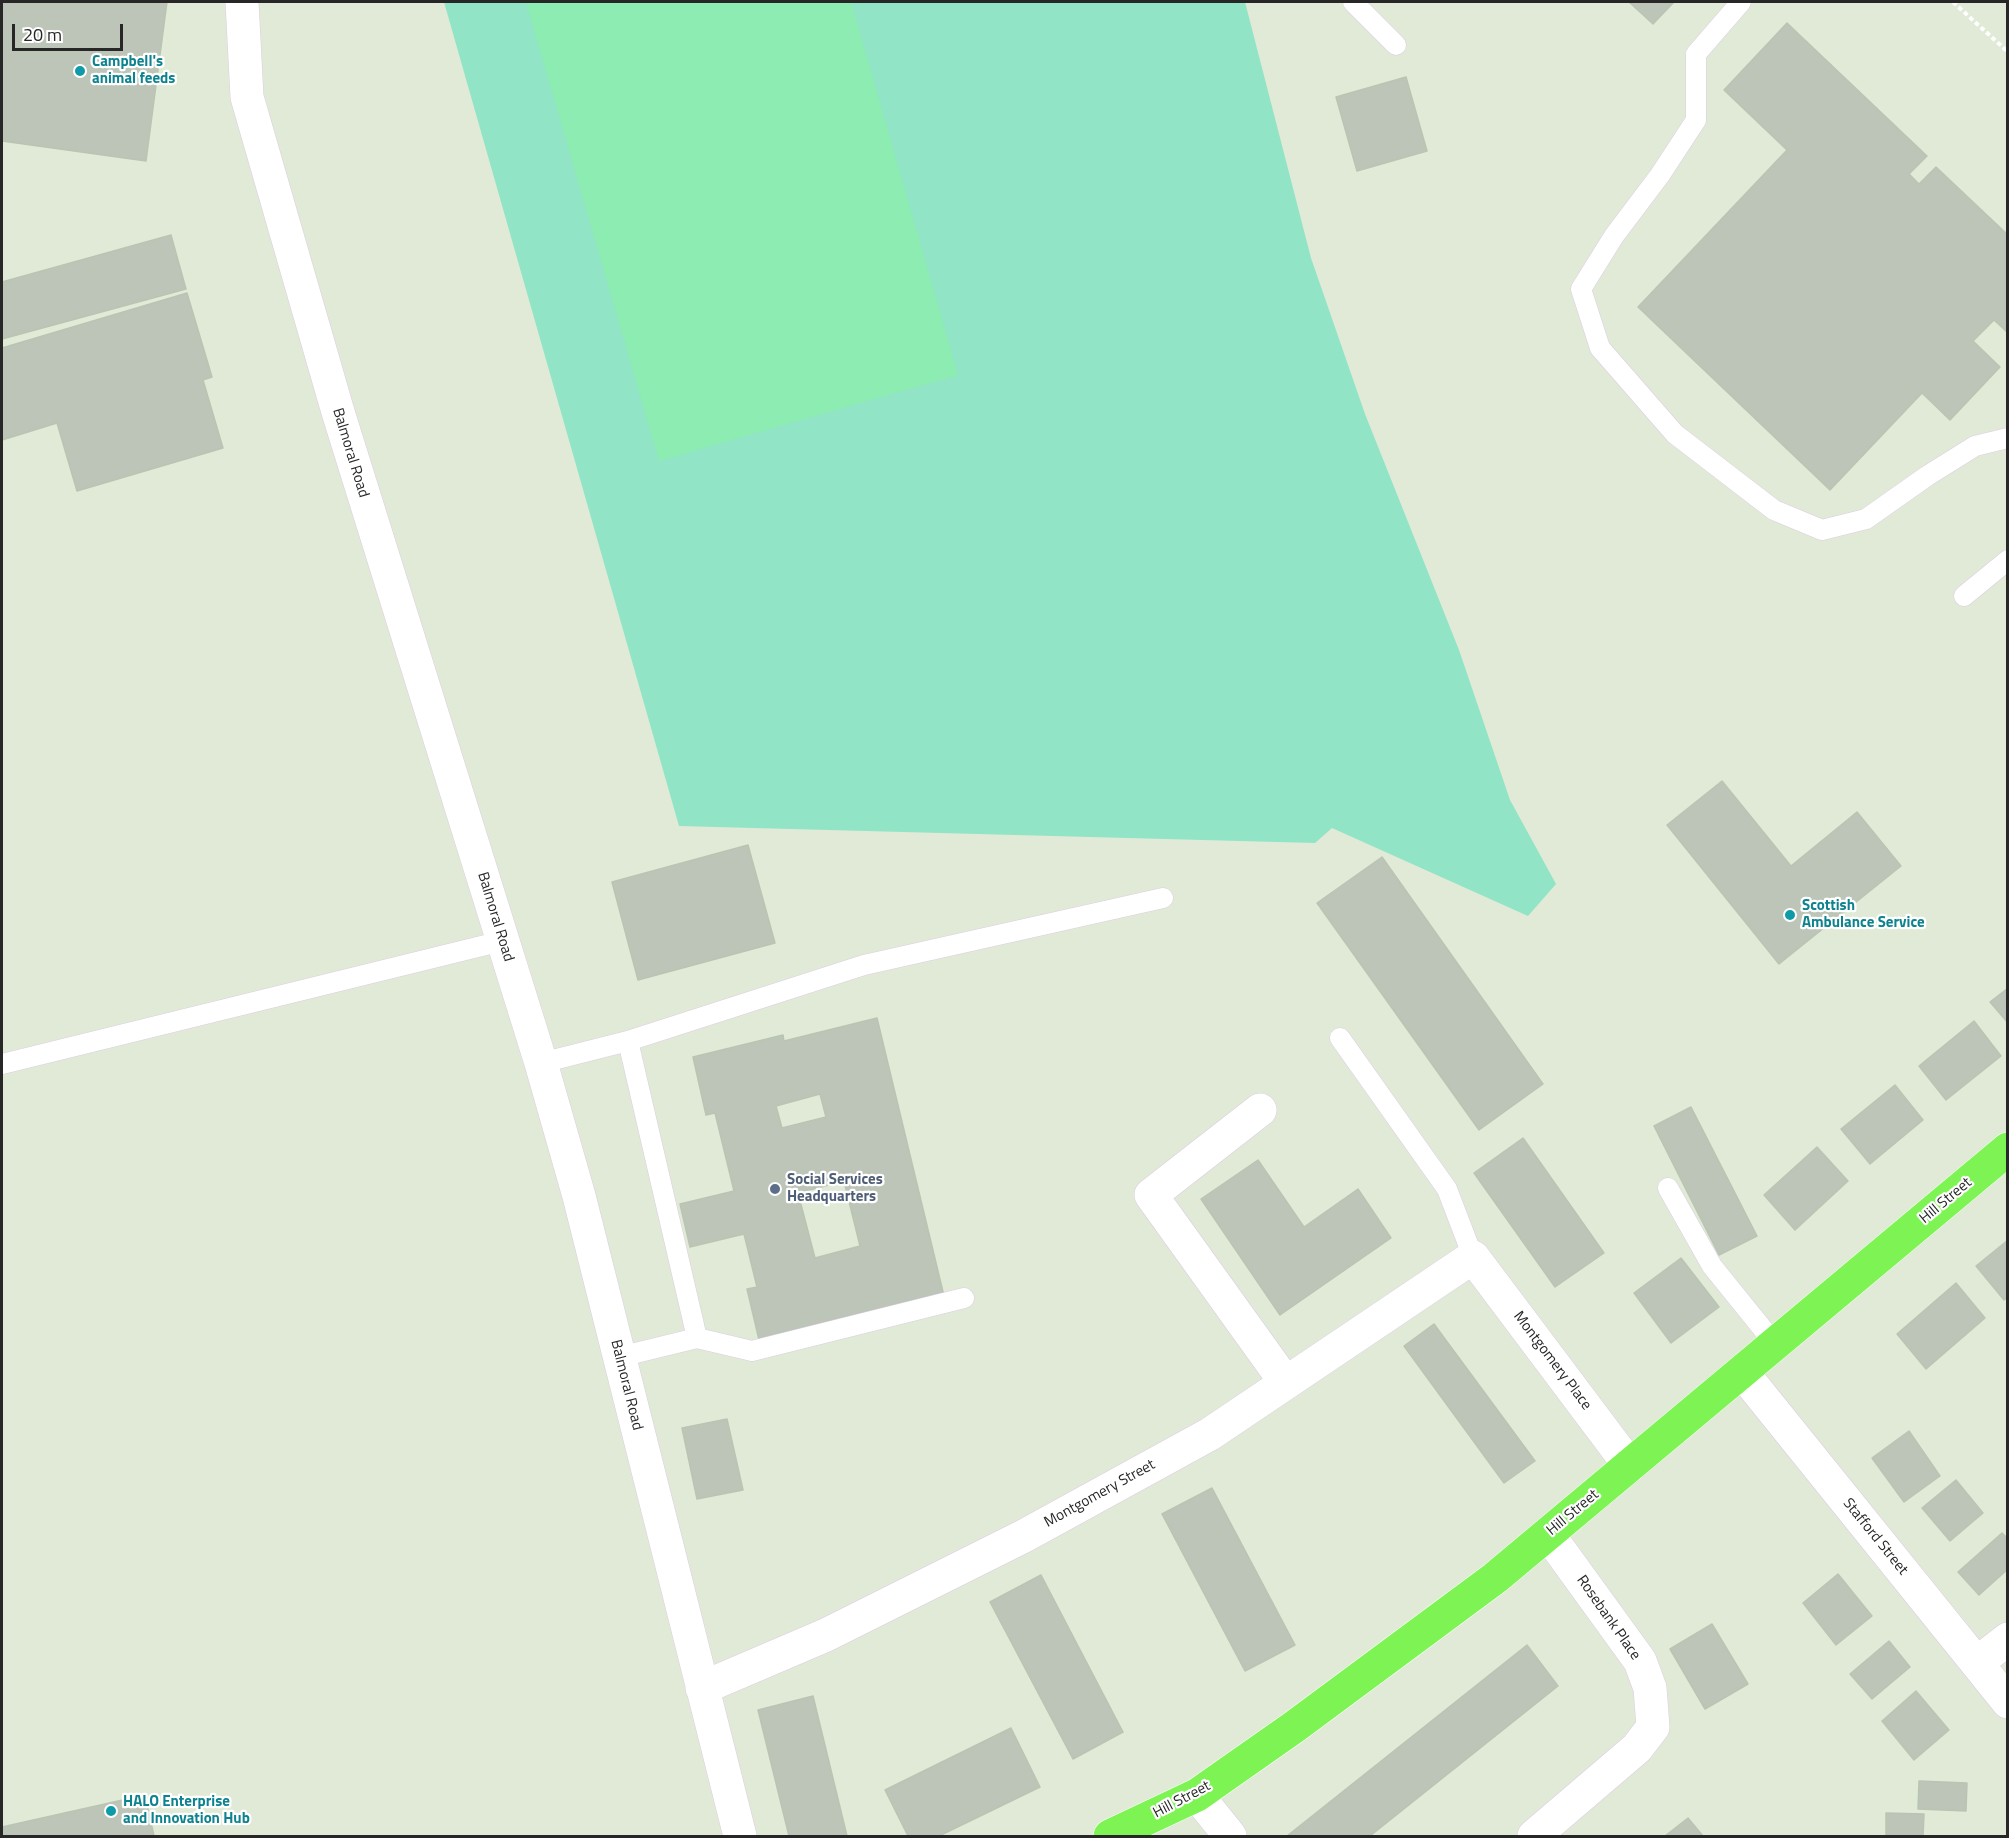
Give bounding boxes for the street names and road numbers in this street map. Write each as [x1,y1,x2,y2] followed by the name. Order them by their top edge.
[328,406,372,500] street label: Balmoral Road
[473,870,517,964] street label: Balmoral Road
[1916,1174,1976,1228] street label: Hill Street
[1509,1308,1595,1414] street label: Montgomery Place
[606,1338,646,1432] street label: Balmoral Road
[1041,1456,1159,1532] street label: Montgomery Street
[1543,1486,1603,1540] street label: Hill Street
[1839,1495,1911,1579] street label: Stafford Street
[1572,1572,1644,1664] street label: Rosebank Place
[1150,1777,1214,1823] street label: Hill Street

